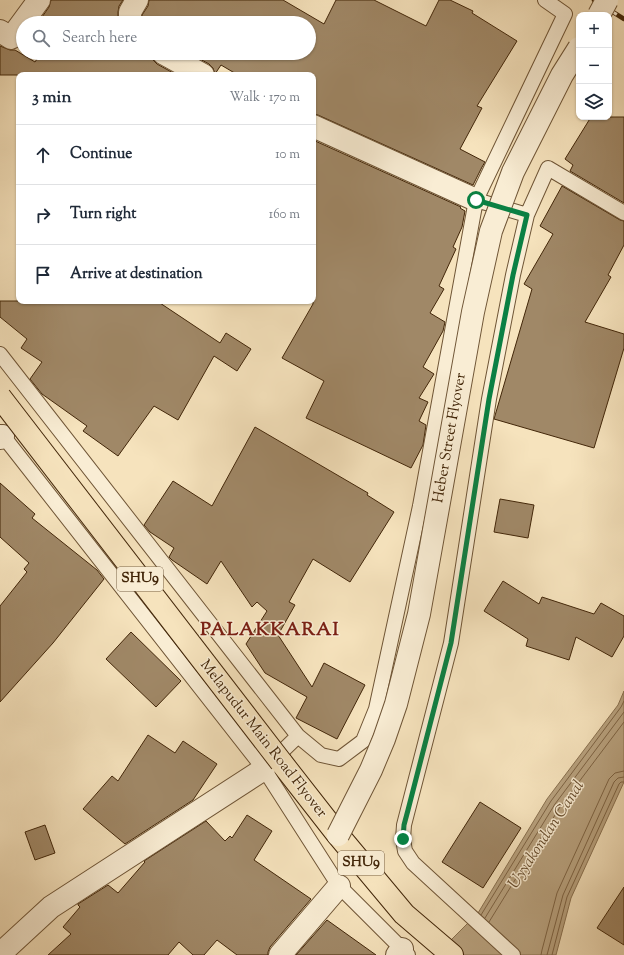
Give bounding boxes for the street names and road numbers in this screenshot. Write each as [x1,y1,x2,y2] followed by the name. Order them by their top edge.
[428,371,472,505] street label: Heber Street Flyover
[117,567,163,591] road number: SHU9
[195,656,332,823] street label: Melapudur Main Road Flyover
[338,851,384,875] road number: SHU9

